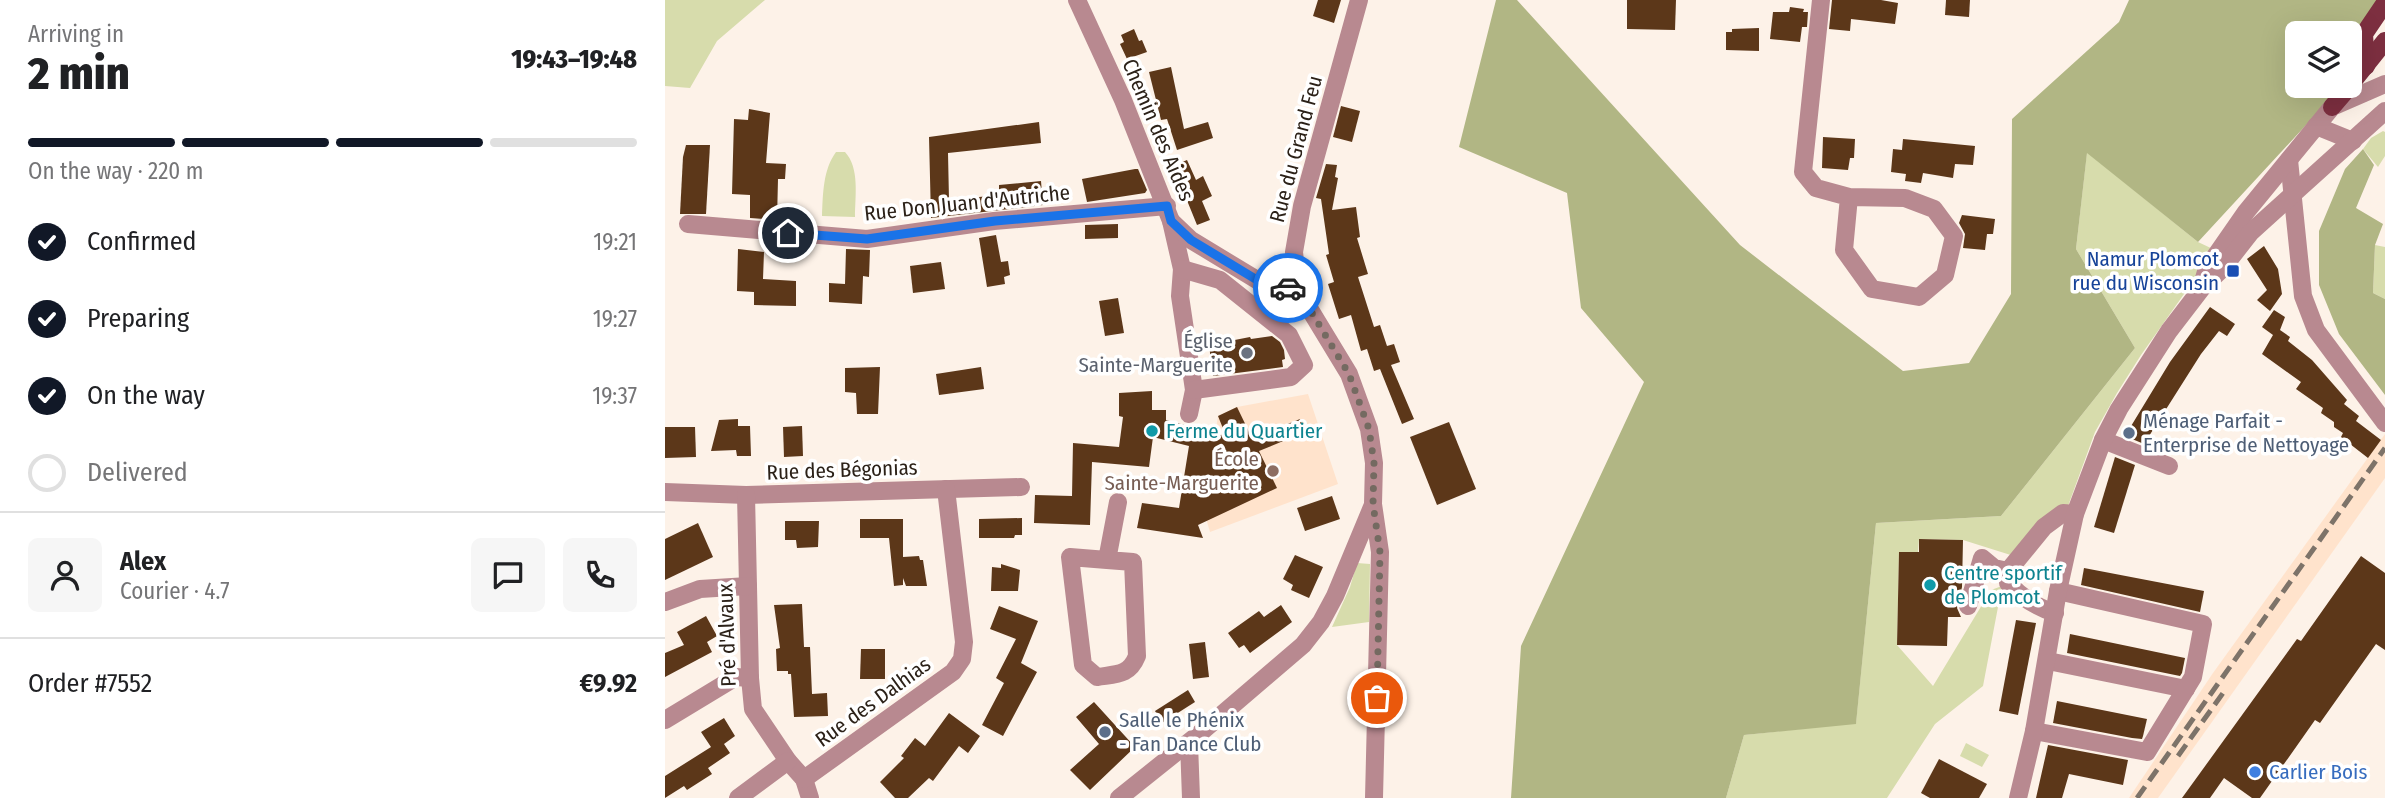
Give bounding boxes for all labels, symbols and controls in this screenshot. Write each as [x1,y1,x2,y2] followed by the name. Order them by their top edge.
[28,20,124,48] text: Arriving in
[2285,21,2362,98] map controls
[2285,21,2362,98] button: layers
[511,44,637,75] text: 19:43–19:48
[28,46,130,101] text: 2 min
[1116,55,1200,205] street label: Chemin des Aides
[1264,73,1328,225] street label: Rue du Grand Feu
[28,157,203,185] text: On the way · 220 m
[863,179,1071,227] street label: Rue Don Juan d'Autriche
[758,203,818,263] pin
[769,214,807,252] icon: home
[28,223,66,261] icon: check
[87,226,197,257] text: Confirmed
[593,228,637,256] text: 19:21
[2072,246,2219,296] place label: Namur Plomcot rue du Wisconsin
[1253,253,1323,323] courier
[2225,263,2241,279] marker: Namur Plomcot rue du Wisconsin
[1269,269,1307,307] icon: car
[28,300,66,338] icon: check
[87,303,189,334] text: Preparing
[593,305,637,333] text: 19:27
[1078,328,1233,378] place label: Église Sainte-Marguerite
[1239,345,1255,361] marker: Église Sainte-Marguerite
[28,377,66,415] icon: check
[87,380,205,411] text: On the way
[592,382,637,410] text: 19:37
[2143,408,2349,458] place label: Ménage Parfait - Enterprise de Nettoyage
[1166,418,1323,444] place label: Ferme du Quartier
[1144,423,1160,439] marker: Ferme du Quartier
[2121,425,2137,441] marker: Ménage Parfait - Enterprise de Nettoyage
[1104,446,1259,496] place label: École Sainte-Marguerite
[766,454,918,486] street label: Rue des Bégonias
[87,457,188,488] text: Delivered
[1265,463,1281,479] marker: École Sainte-Marguerite
[28,538,102,612] button: person
[471,538,545,612] button: chat
[563,538,637,612] button: phone
[120,546,166,577] text: Alex
[1944,560,2063,610] place label: Centre sportif de Plomcot
[120,577,230,605] text: Courier · 4.7
[1922,577,1938,593] marker: Centre sportif de Plomcot
[712,582,742,687] street label: Pré d'Alvaux
[810,651,936,753] street label: Rue des Dalhias
[28,668,152,699] text: Order #7552
[580,668,637,699] text: €9.92
[1347,668,1407,728] pin
[1358,679,1396,717] icon: bag
[1119,707,1261,757] place label: Salle le Phénix - Fan Dance Club
[1097,724,1113,740] marker: Salle le Phénix - Fan Dance Club
[2269,759,2367,785] place label: Carlier Bois
[2247,764,2263,780] marker: Carlier Bois

